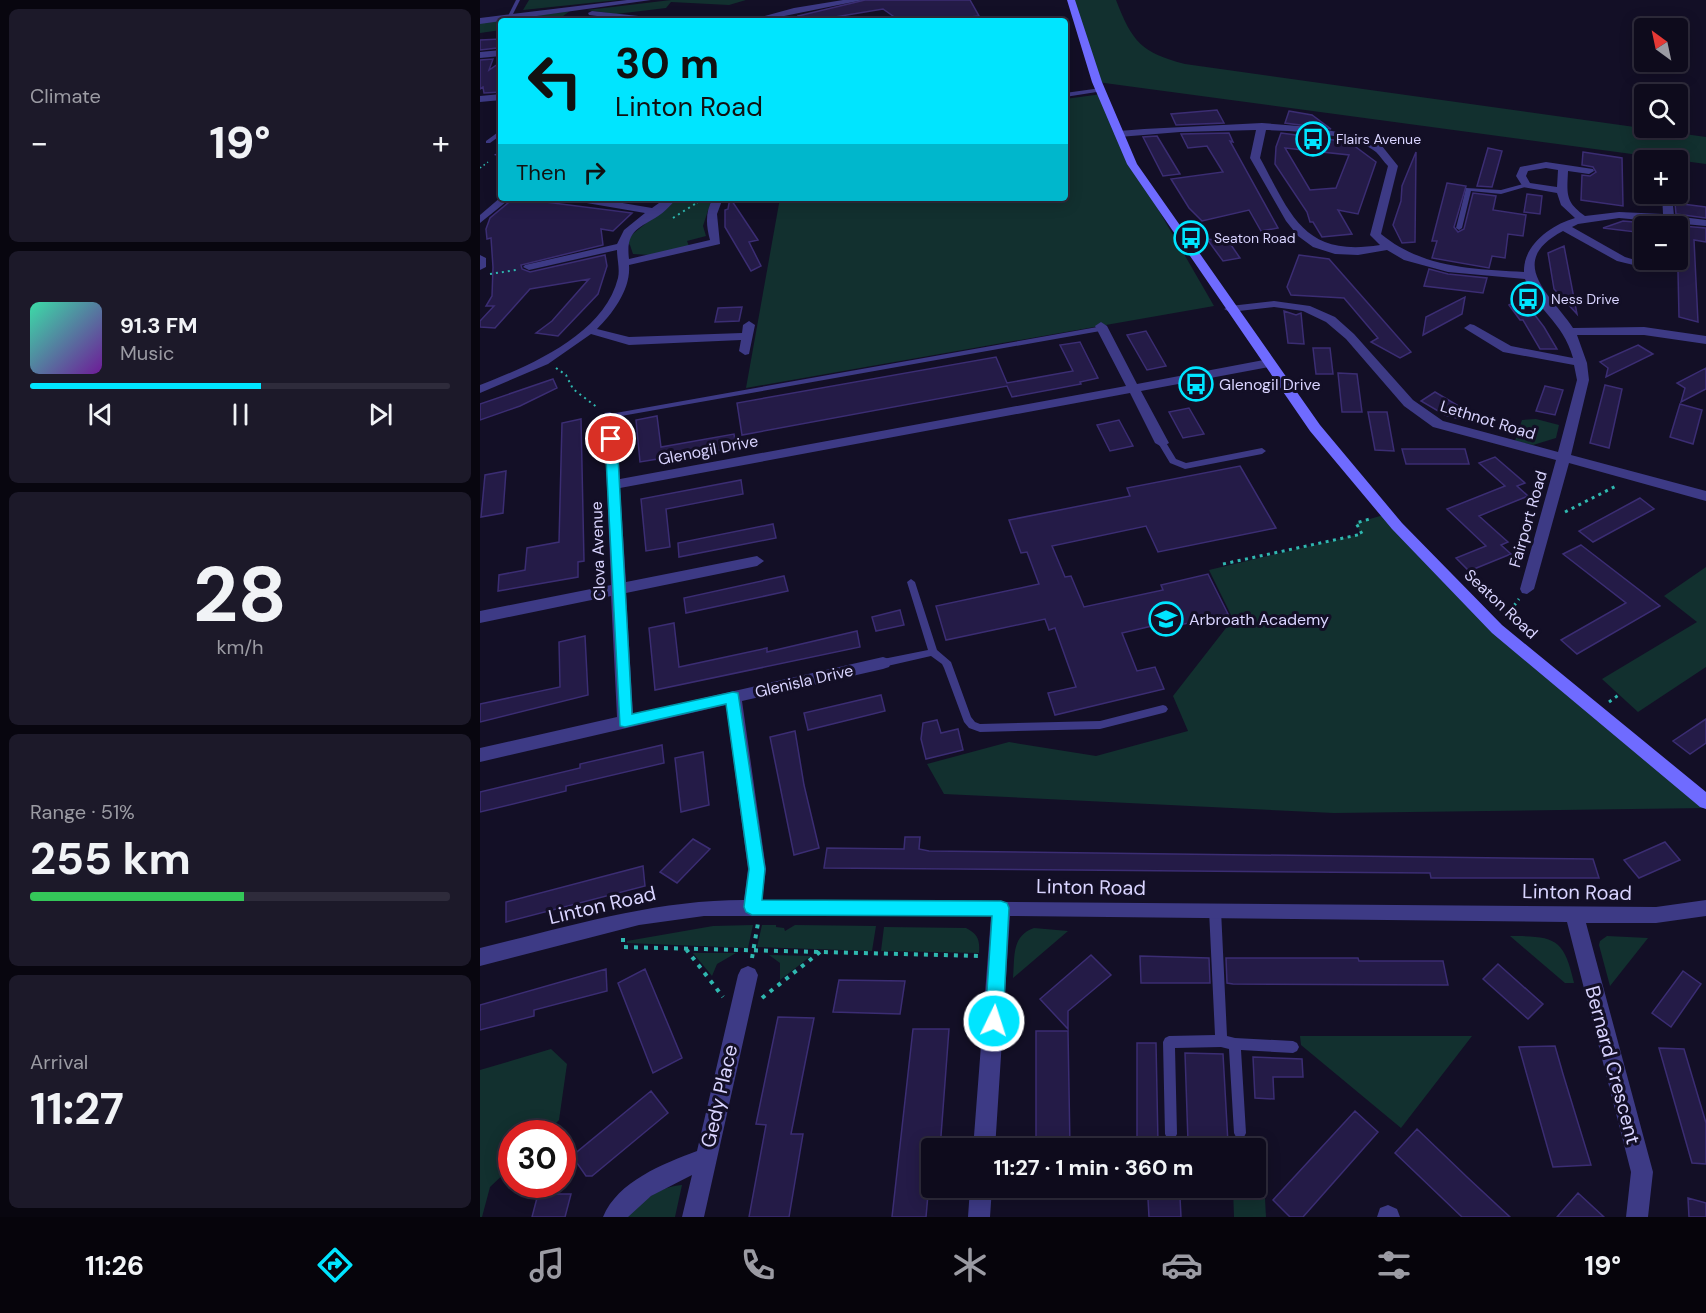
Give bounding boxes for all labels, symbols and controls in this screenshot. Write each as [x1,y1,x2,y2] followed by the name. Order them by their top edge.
[1634,18,1688,72] north arrow
[1634,18,1688,270] map controls
[615,36,719,91] text: 30 m
[516,42,594,120] icon: left
[30,83,101,109] text: Climate
[1634,84,1688,138] button: search
[615,89,763,124] text: Linton Road
[209,113,271,172] text: 19°
[30,121,48,164] text: −
[432,121,450,164] text: +
[1295,121,1331,157] bus stop icon: Flairs Avenue
[1336,130,1421,148] place label: Flairs Avenue
[1634,150,1688,204] button: +
[578,156,611,189] icon: right
[516,158,566,187] text: Then
[1634,216,1688,270] button: −
[1173,220,1209,256] bus stop icon: Seaton Road
[1214,229,1295,247] place label: Seaton Road
[1510,281,1546,317] bus stop icon: Ness Drive
[1551,290,1620,308] place label: Ness Drive
[120,311,198,340] text: 91.3 FM
[120,340,175,366] text: Music
[1178,366,1214,402] bus stop icon: Glenogil Drive
[1219,374,1321,395] place label: Glenogil Drive
[1438,396,1538,444] street label: Lethnot Road
[84,398,117,431] icon: previous
[224,398,257,431] icon: pause
[364,398,397,431] icon: next
[585,413,636,464] pin
[594,422,627,455] icon: arrive
[656,430,760,470] street label: Glenogil Drive
[1504,468,1552,570] street label: Fairport Road
[586,501,610,601] street label: Clova Avenue
[193,544,287,645] text: 28
[1460,565,1542,643] street label: Seaton Road
[1148,601,1184,637] school or university icon: Arbroath Academy
[1189,609,1329,630] place label: Arbroath Academy
[216,634,264,660] text: km/h
[753,659,855,703] street label: Glenisla Drive
[30,799,135,825] text: Range · 51%
[30,829,191,888] text: 255 km
[1036,873,1146,901] street label: Linton Road
[1522,878,1632,906] street label: Linton Road
[546,880,658,930] street label: Linton Road
[1579,983,1647,1147] street label: Bernard Crescent
[962,989,1026,1053] position arrow
[694,1042,744,1150] street label: Gedy Place
[30,1049,88,1075] text: Arrival
[30,1079,124,1138] text: 11:27
[498,1120,576,1198] speed limit sign: 30
[994,1153,1193,1182] text: 11:27 · 1 min · 360 m
[314,1244,356,1286] icon: directions
[526,1244,568,1286] icon: music
[737,1244,779,1286] icon: phone
[949,1244,991,1286] icon: climate
[1161,1244,1203,1286] icon: car
[1373,1244,1415,1286] icon: filters
[85,1248,144,1283] text: 11:26
[1584,1248,1621,1283] text: 19°

